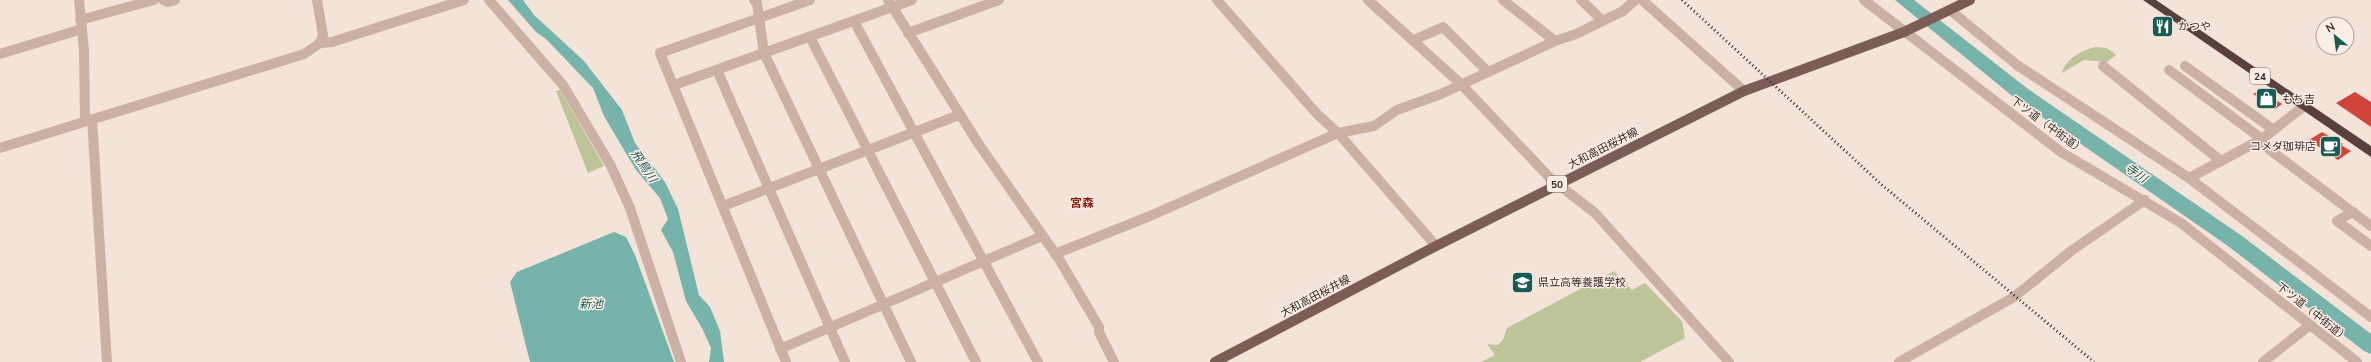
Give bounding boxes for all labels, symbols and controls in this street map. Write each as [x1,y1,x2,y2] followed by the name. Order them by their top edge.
[2149,13,2175,39] restaurant icon: かつや
[2315,16,2355,56] north arrow
[2178,19,2211,34] place label: かつや
[2323,19,2338,36] text: N
[2250,68,2270,84] road number: 24
[2254,86,2280,112] shop icon: もち吉
[2282,92,2315,107] place label: もち吉
[2008,93,2088,157] street label: 下ツ道（中街道）
[1566,124,1641,173] street label: 大和高田桜井線
[2318,133,2344,159] cafe icon: コメダ珈琲店
[2250,139,2316,154] place label: コメダ珈琲店
[627,147,662,187] water label: 飛鳥川
[2122,160,2152,188] water label: 寺川
[1547,176,1567,192] road number: 50
[1070,195,1094,211] district label: 宮森
[1509,269,1535,295] school or university icon: 県立高等養護学校
[1278,272,1353,321] street label: 大和高田桜井線
[1538,275,1626,290] place label: 県立高等養護学校
[2273,279,2352,345] street label: 下ツ道（中街道）
[579,296,604,312] water label: 新池

